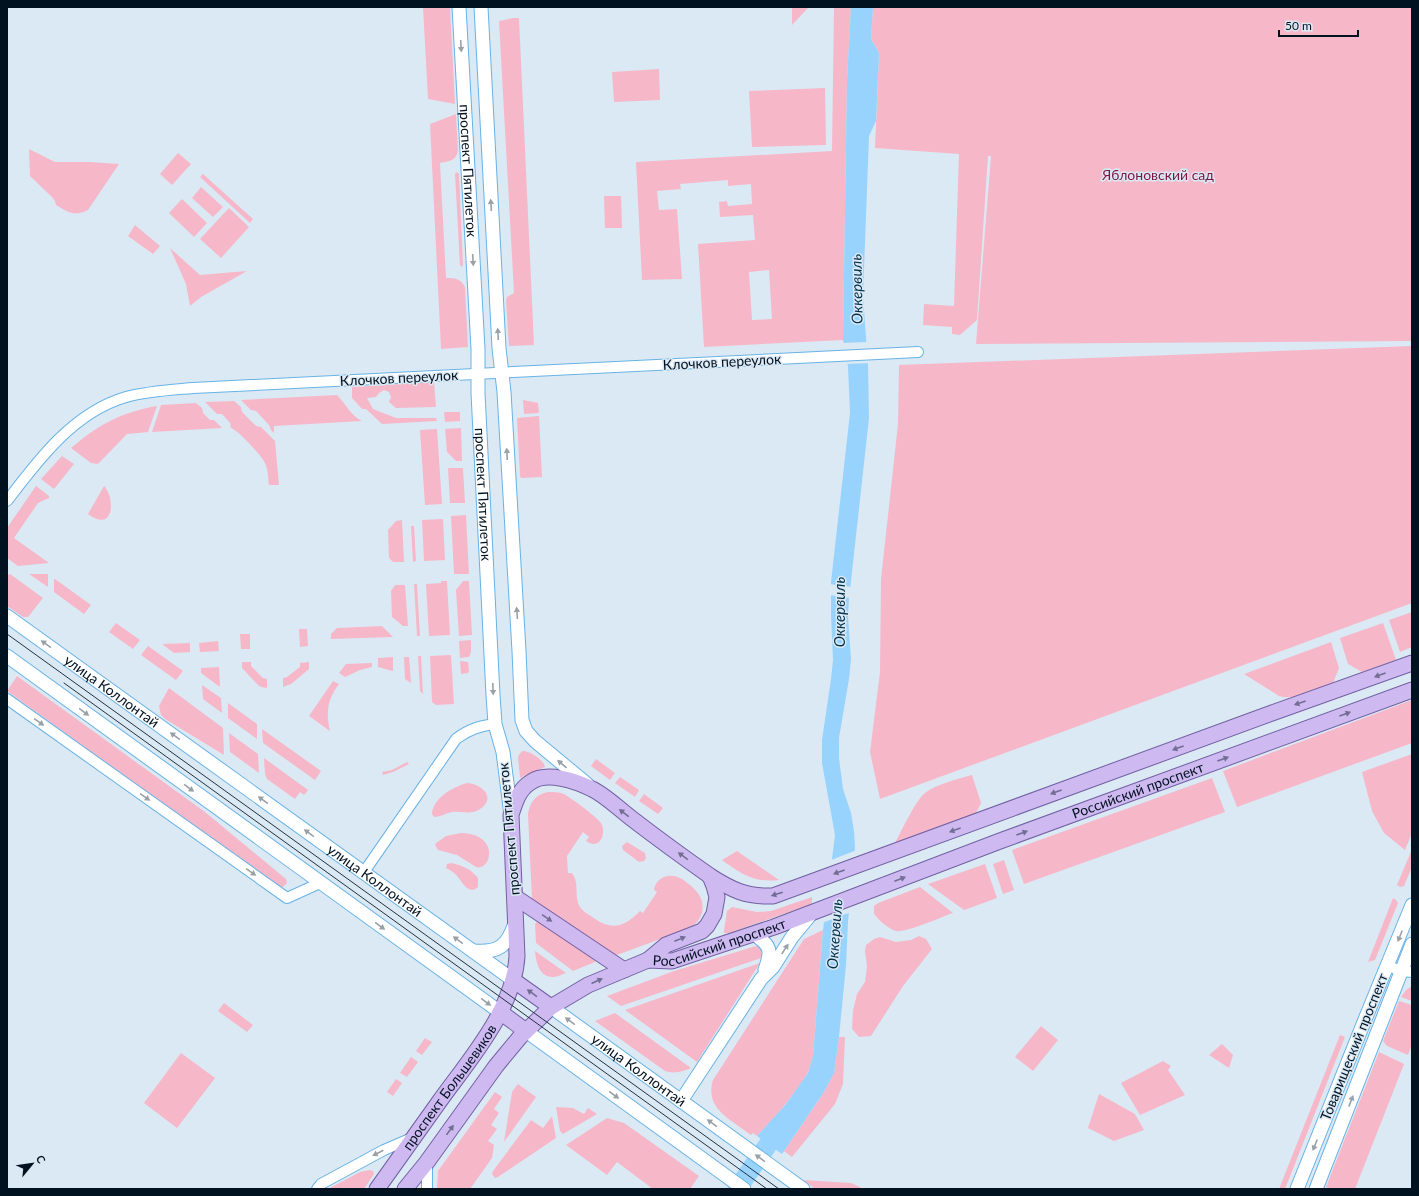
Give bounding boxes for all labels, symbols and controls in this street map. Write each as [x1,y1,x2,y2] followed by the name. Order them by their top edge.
[1279,12,1358,38] scale bar
[1285,18,1312,33] text: 50 m
[458,40,464,53] one-way arrow
[456,104,481,238] street label: проспект Пятилеток
[1101,166,1214,183] park label: Яблоновский сад
[488,199,495,211] one-way arrow
[846,253,866,324] water label: Оккервиль
[470,254,476,267] one-way arrow
[495,327,501,340] one-way arrow
[662,350,782,373] street label: Клочков переулок
[339,366,459,389] street label: Клочков переулок
[472,427,495,562] street label: проспект Пятилеток
[504,448,511,460] one-way arrow
[830,577,848,647] water label: Оккервиль
[514,606,520,619] one-way arrow
[41,640,52,648] one-way arrow
[61,651,163,731] street label: улица Коллонтай
[1374,672,1386,678] one-way arrow
[490,683,497,695] one-way arrow
[1294,701,1306,707] one-way arrow
[79,708,89,716] one-way arrow
[1339,711,1351,717] one-way arrow
[33,718,44,726] one-way arrow
[169,732,180,740] one-way arrow
[1172,745,1184,751] one-way arrow
[1217,756,1229,762] one-way arrow
[1069,758,1206,822] street label: Российский проспект
[557,760,568,769] one-way arrow
[494,761,523,896] street label: проспект Пятилеток
[184,784,195,792] one-way arrow
[1050,790,1062,796] one-way arrow
[139,793,150,801] one-way arrow
[258,796,269,804] one-way arrow
[619,809,630,817] one-way arrow
[948,827,960,833] one-way arrow
[304,829,315,837] one-way arrow
[1016,830,1028,836] one-way arrow
[324,840,426,920] street label: улица Коллонтай
[677,852,688,860] one-way arrow
[245,868,256,877] one-way arrow
[833,870,845,876] one-way arrow
[895,875,907,881] one-way arrow
[771,891,783,897] one-way arrow
[823,898,845,970] water label: Оккервиль
[652,914,788,969] street label: Российский проспект
[541,915,553,922] one-way arrow
[375,922,386,930] one-way arrow
[1396,930,1402,942] one-way arrow
[453,936,464,944] one-way arrow
[675,936,687,942] one-way arrow
[781,943,789,954] one-way arrow
[1316,971,1391,1123] street label: Товарищеский проспект
[591,978,602,984] one-way arrow
[527,990,537,998] one-way arrow
[480,998,491,1006] one-way arrow
[564,1017,575,1025] one-way arrow
[398,1021,500,1153] street label: проспект Большевиков
[588,1030,690,1110] street label: улица Коллонтай
[609,1091,619,1099] one-way arrow
[1348,1094,1354,1106] one-way arrow
[707,1119,718,1127] one-way arrow
[446,1125,454,1135] one-way arrow
[1311,1139,1317,1151] one-way arrow
[12,1144,52,1184] north arrow
[372,1150,384,1156] one-way arrow
[34,1153,49,1166] text: С
[755,1154,766,1162] one-way arrow

